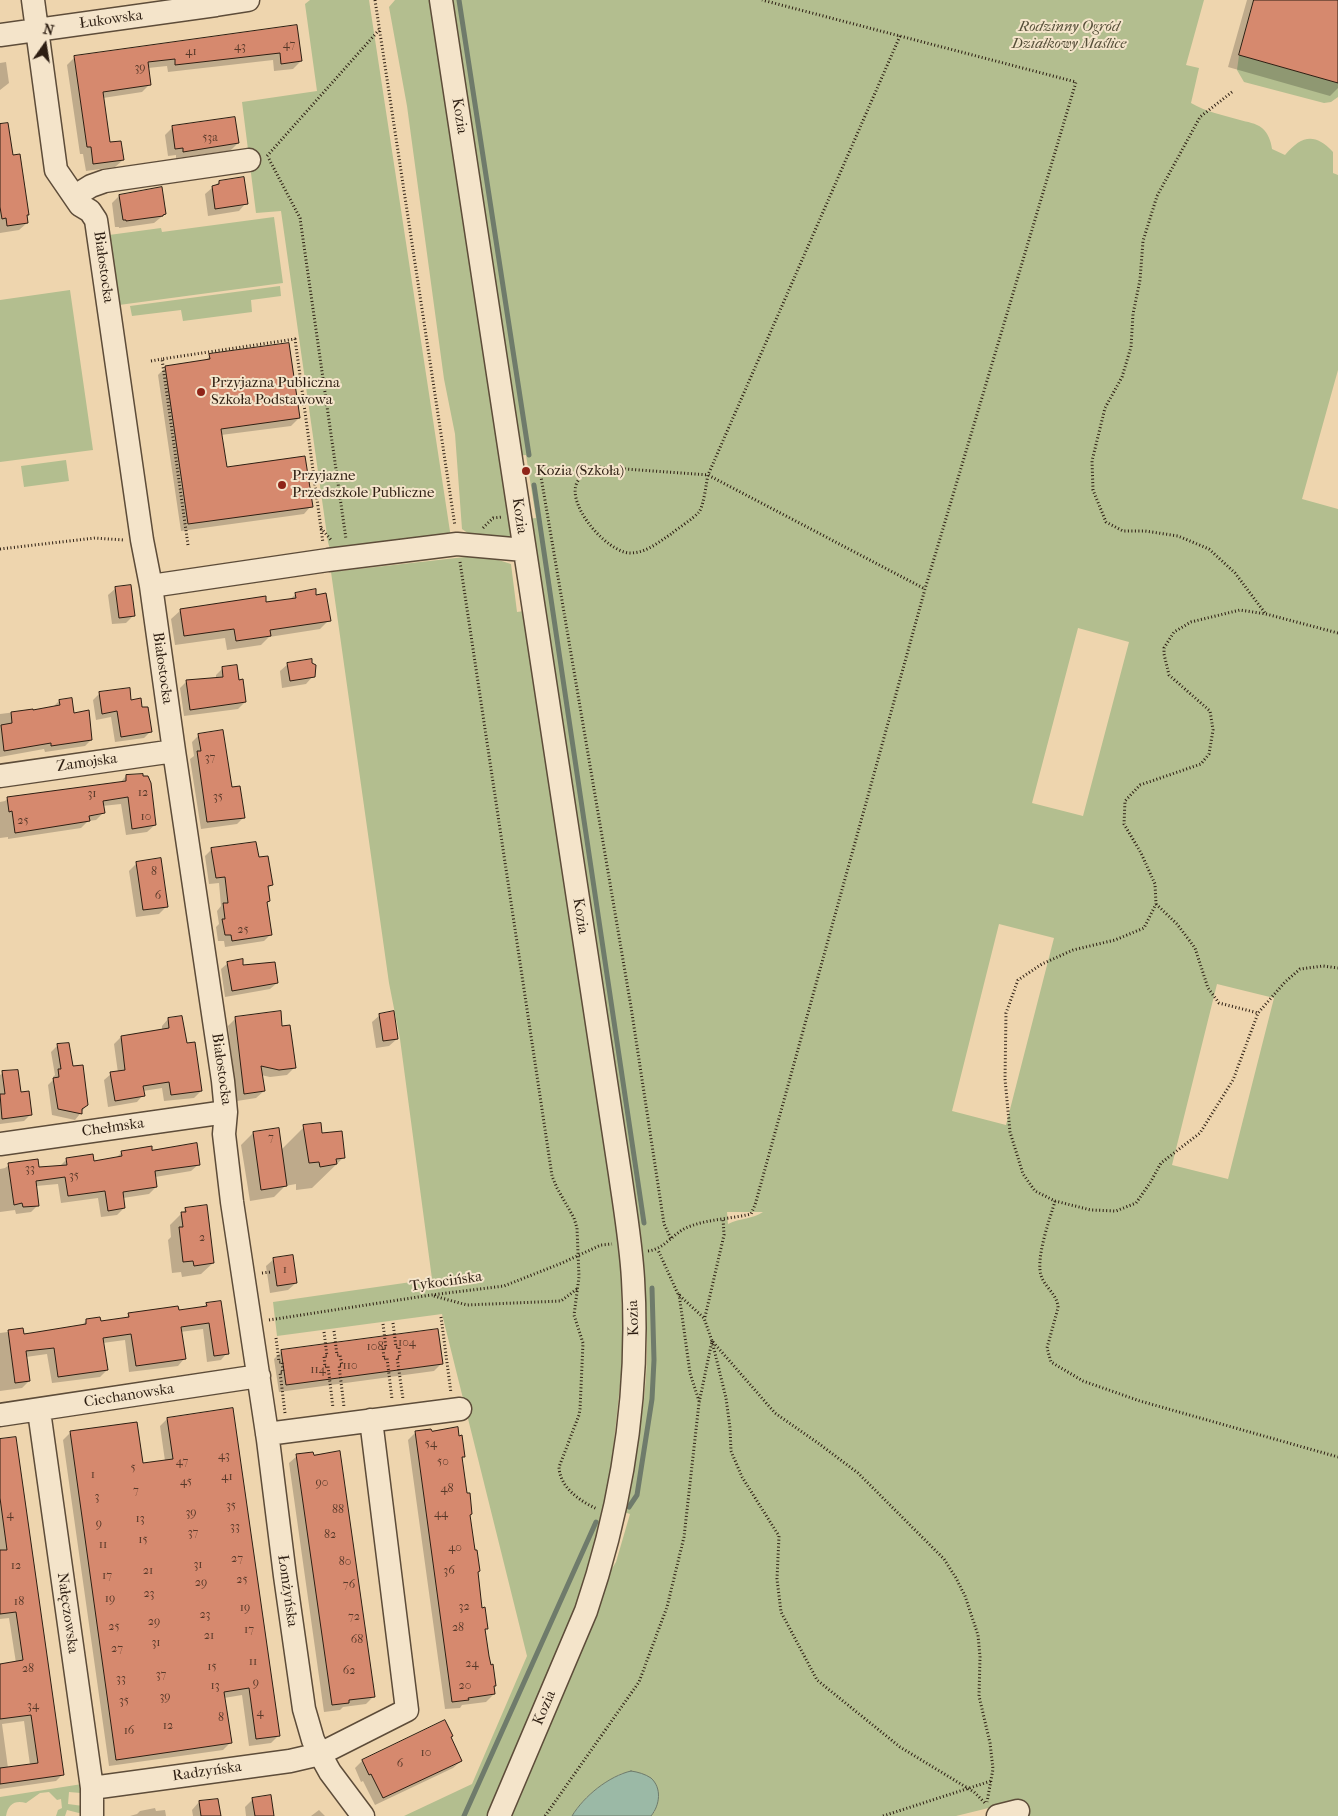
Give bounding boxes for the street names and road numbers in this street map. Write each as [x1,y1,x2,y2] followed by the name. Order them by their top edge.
[78,7,144,33] street label: Łukowska
[447,97,471,135] street label: Kozia
[89,230,117,304] street label: Białostocka
[508,497,530,535] street label: Kozia
[148,631,176,705] street label: Białostocka
[56,750,118,776] street label: Zamojska
[568,897,592,935] street label: Kozia
[207,1032,235,1106] street label: Białostocka
[81,1115,145,1141] street label: Chełmska
[409,1268,483,1296] street label: Tykocińska
[624,1300,644,1336] street label: Kozia
[83,1380,175,1412] street label: Ciechanowska
[273,1554,301,1628] street label: Łomżyńska
[52,1571,82,1655] street label: Nałęczowska
[530,1688,560,1728] street label: Kozia
[171,1758,243,1786] street label: Radzyńska

